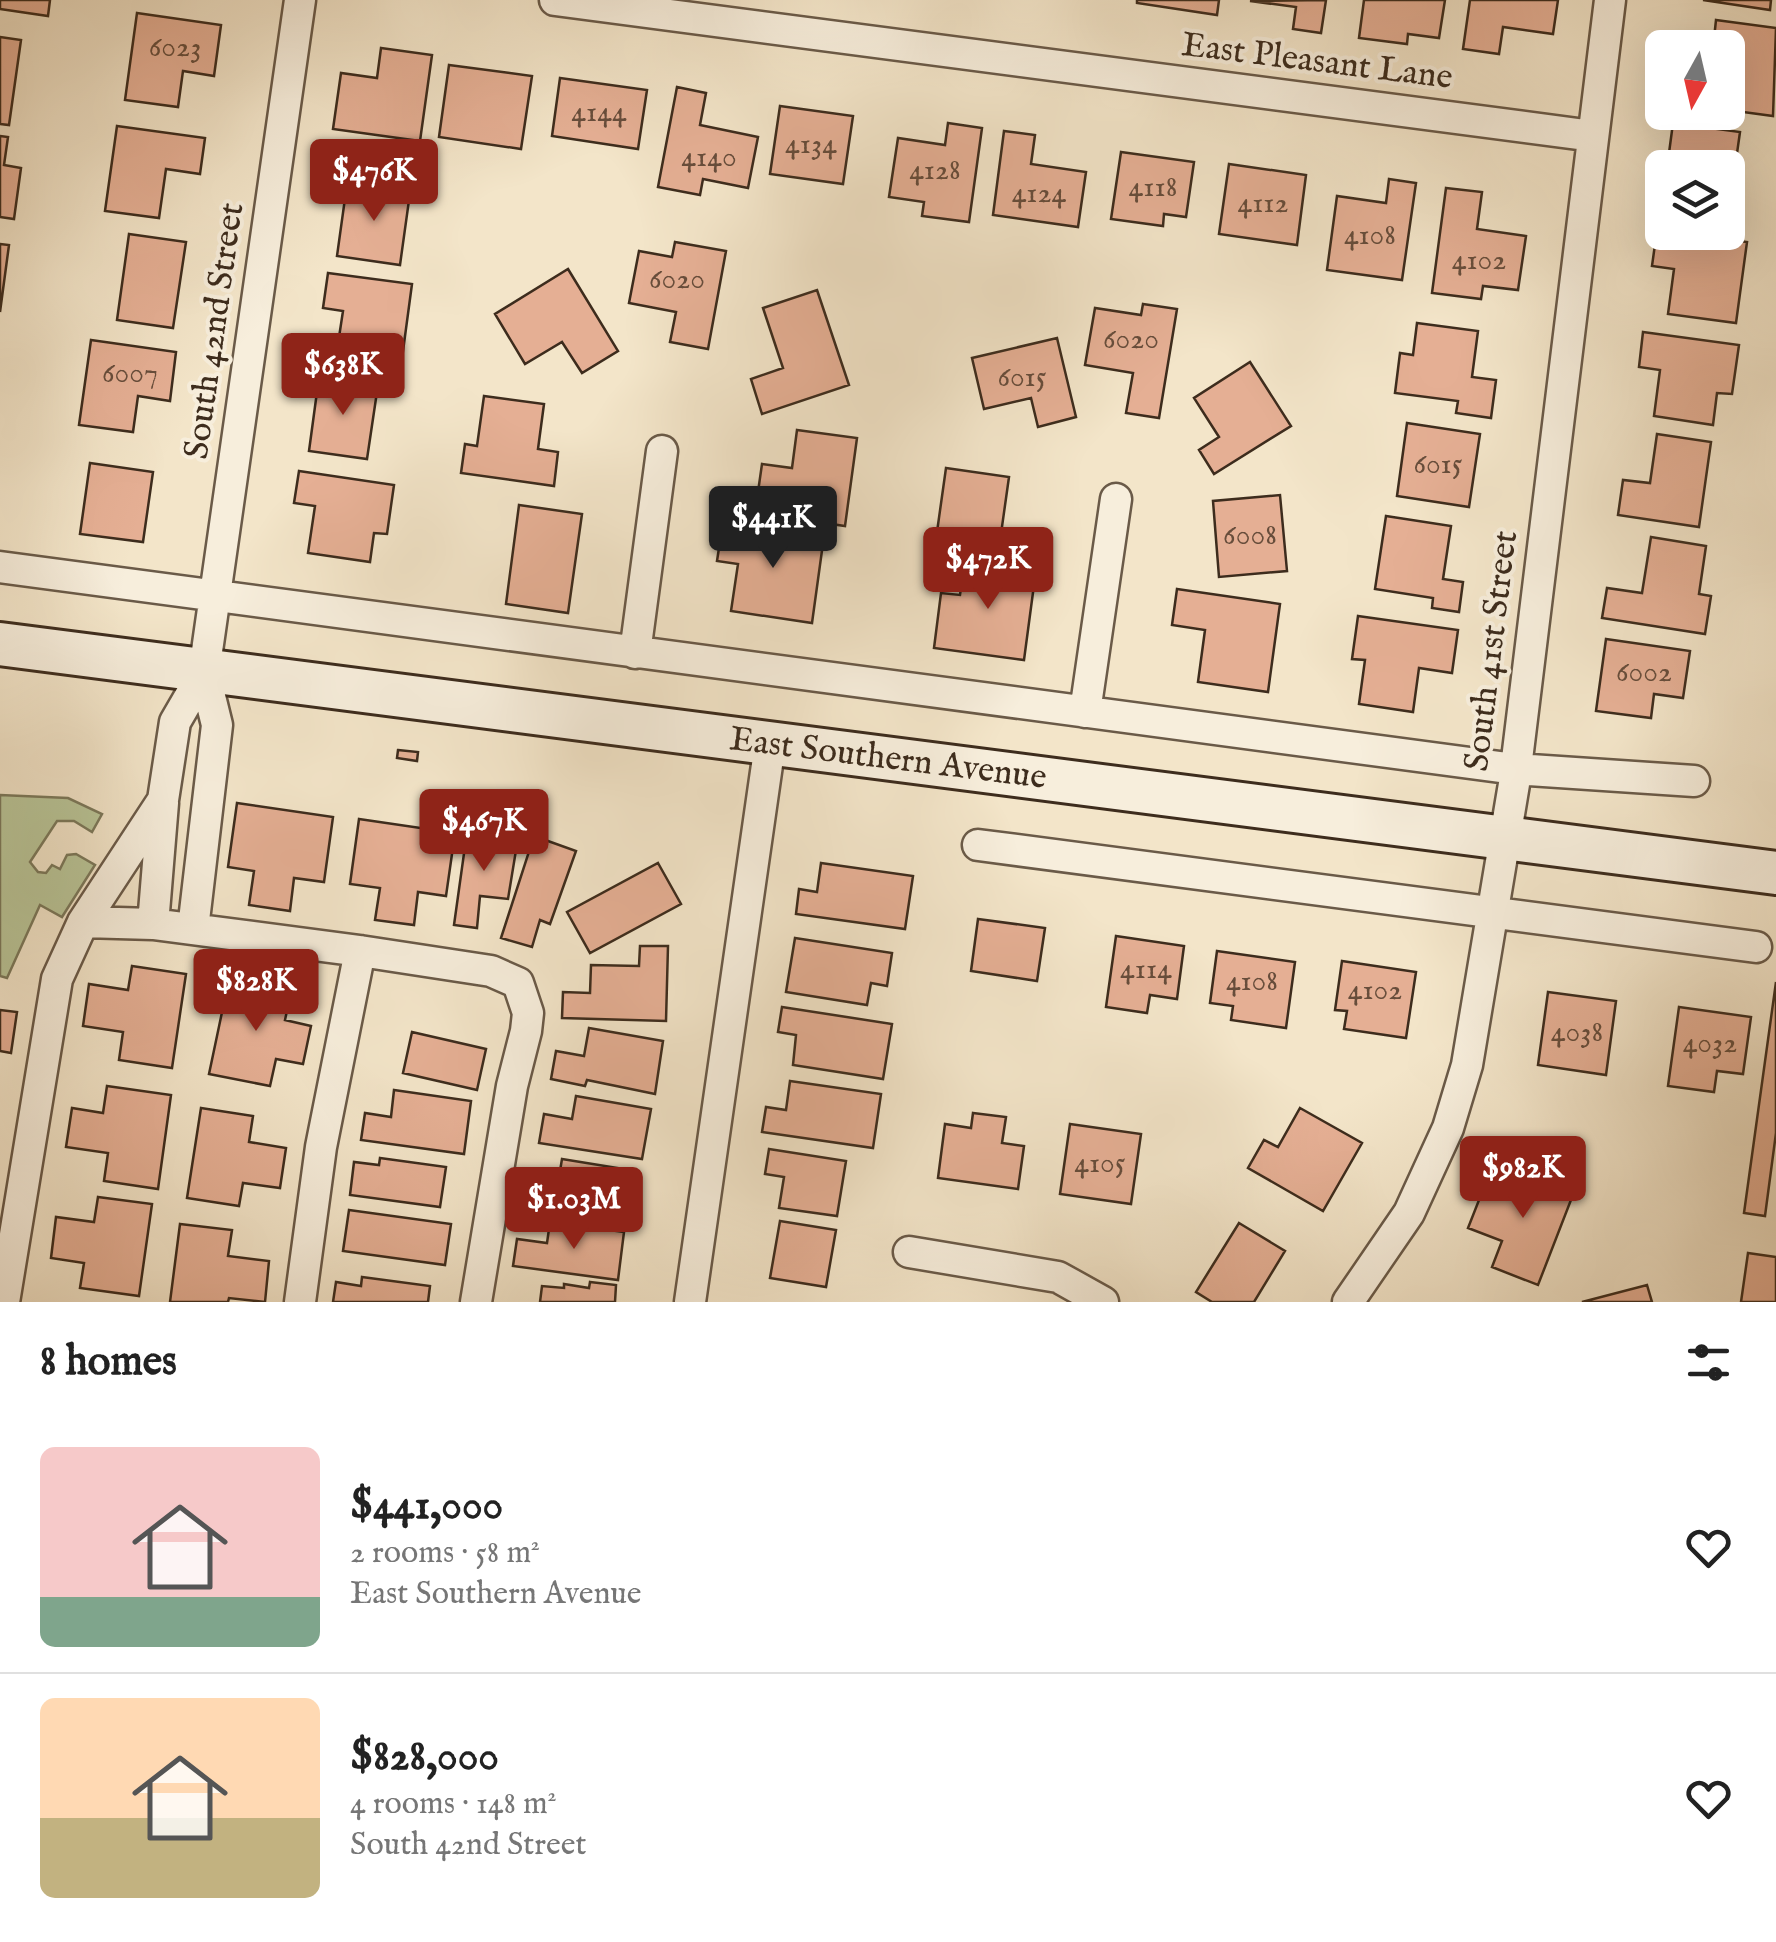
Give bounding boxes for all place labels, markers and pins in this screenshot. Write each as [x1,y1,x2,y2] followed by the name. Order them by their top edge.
[304,139,444,224] pin: $476K
[273,333,413,418] pin: $638K
[703,486,843,571] pin: $441K
[918,527,1058,612] pin: $472K
[414,789,554,874] pin: $467K
[186,949,326,1034] pin: $828K
[1453,1136,1593,1221] pin: $982K
[493,1167,655,1252] pin: $1.03M

